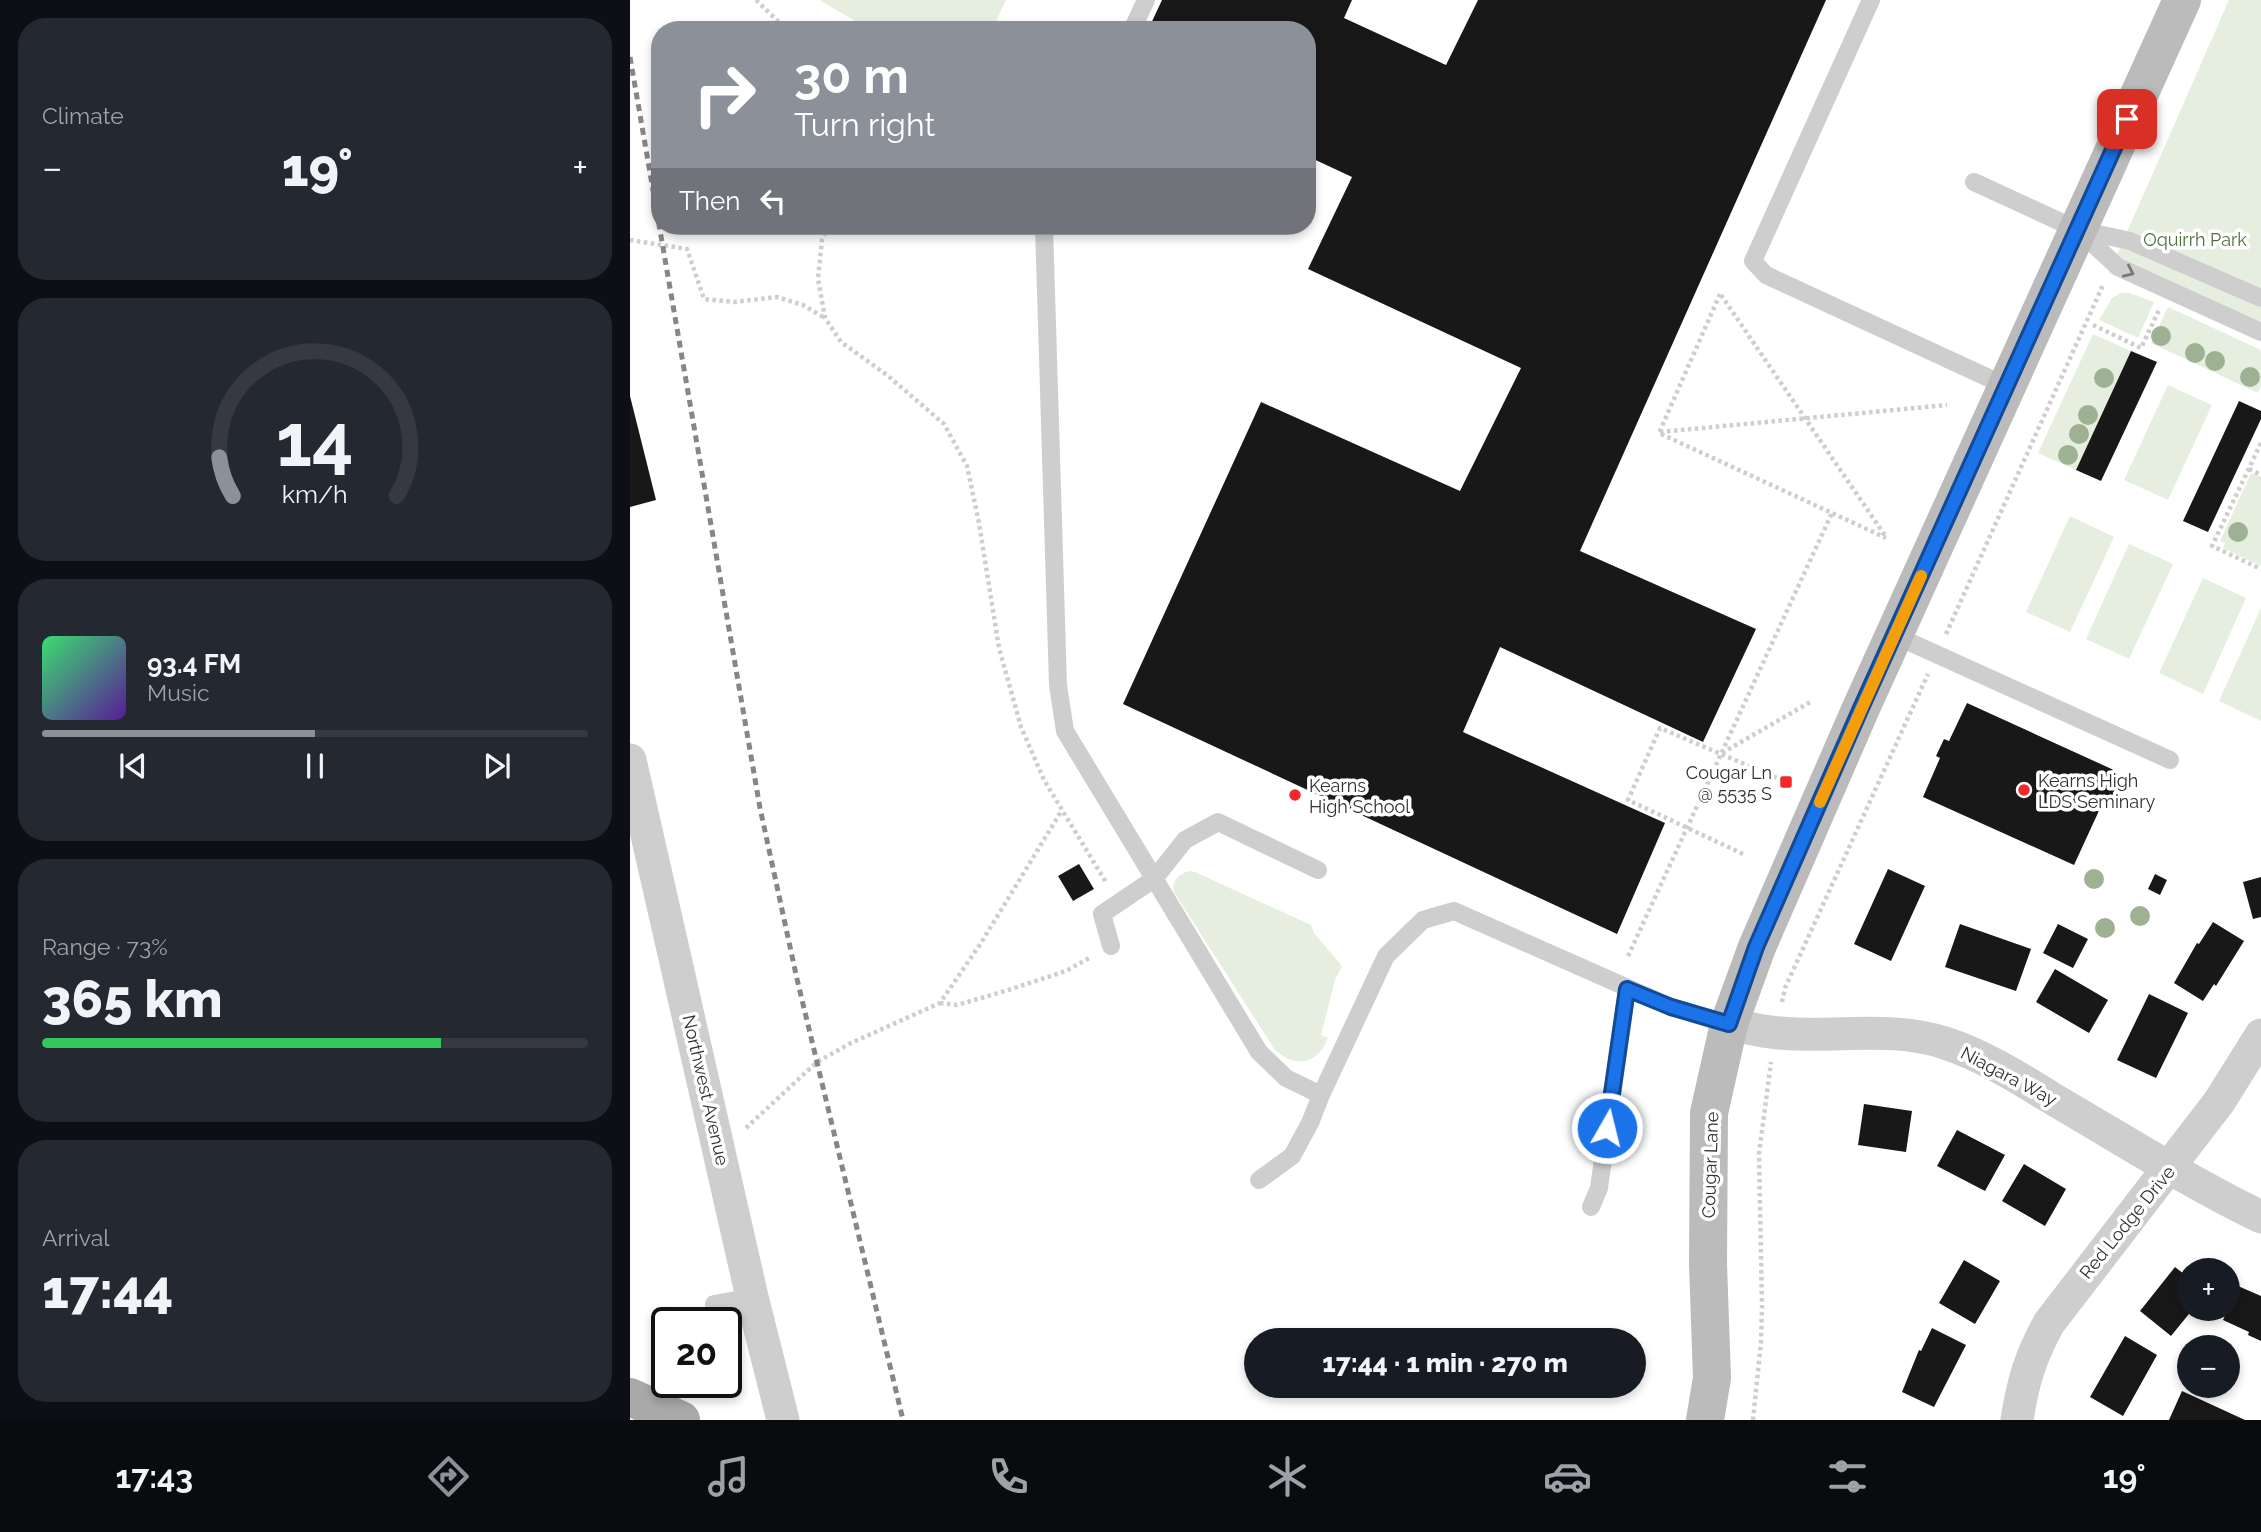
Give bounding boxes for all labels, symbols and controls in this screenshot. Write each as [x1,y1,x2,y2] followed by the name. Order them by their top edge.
[794,47,909,104] text: 30 m
[679,49,770,140] icon: right
[2097,89,2157,149] pin
[2108,100,2146,138] icon: arrive
[42,102,124,129] text: Climate
[794,106,935,143] text: Turn right
[282,137,353,198] text: 19°
[42,145,62,190] text: −
[572,145,588,190] text: +
[754,182,792,220] icon: left
[679,186,740,216] text: Then
[2143,229,2247,250] park label: Oquirrh Park
[2122,264,2134,278] one-way arrow
[276,398,354,483] text: 14
[282,478,348,508] text: km/h
[147,649,241,679] text: 93.4 FM
[147,679,210,706] text: Music
[114,747,152,785] icon: previous
[296,747,334,785] icon: pause
[478,747,516,785] icon: next
[1686,762,1772,804] place label: Cougar Ln @ 5535 S
[2038,770,2155,812] place label: Kearns High LDS Seminary
[1778,774,1794,790] marker: Cougar Ln @ 5535 S
[1309,775,1410,817] place label: Kearns High School
[2016,782,2032,798] marker: Kearns High LDS Seminary
[1287,787,1303,803] marker: Kearns High School
[42,933,168,960] text: Range · 73%
[42,968,223,1029] text: 365 km
[678,1013,734,1168] street label: Northwest Avenue
[1957,1042,2061,1110] street label: Niagara Way
[1570,1091,1644,1165] position arrow
[1698,1111,1722,1219] street label: Cougar Lane
[2075,1161,2179,1283] street label: Red Lodge Drive
[42,1224,109,1251] text: Arrival
[2177,1258,2240,1398] map controls
[2177,1258,2240,1321] button: +
[42,1259,173,1320] text: 17:44
[651,1307,742,1398] speed limit sign: 20
[2177,1335,2240,1398] button: −
[1322,1348,1568,1378] text: 17:44 · 1 min · 270 m
[424,1452,473,1501] icon: directions
[704,1452,753,1501] icon: music
[984,1452,1033,1501] icon: phone
[1263,1452,1312,1501] icon: climate
[1543,1452,1592,1501] icon: car
[1823,1452,1872,1501] icon: filters
[115,1458,193,1495] text: 17:43
[2103,1458,2146,1495] text: 19°

